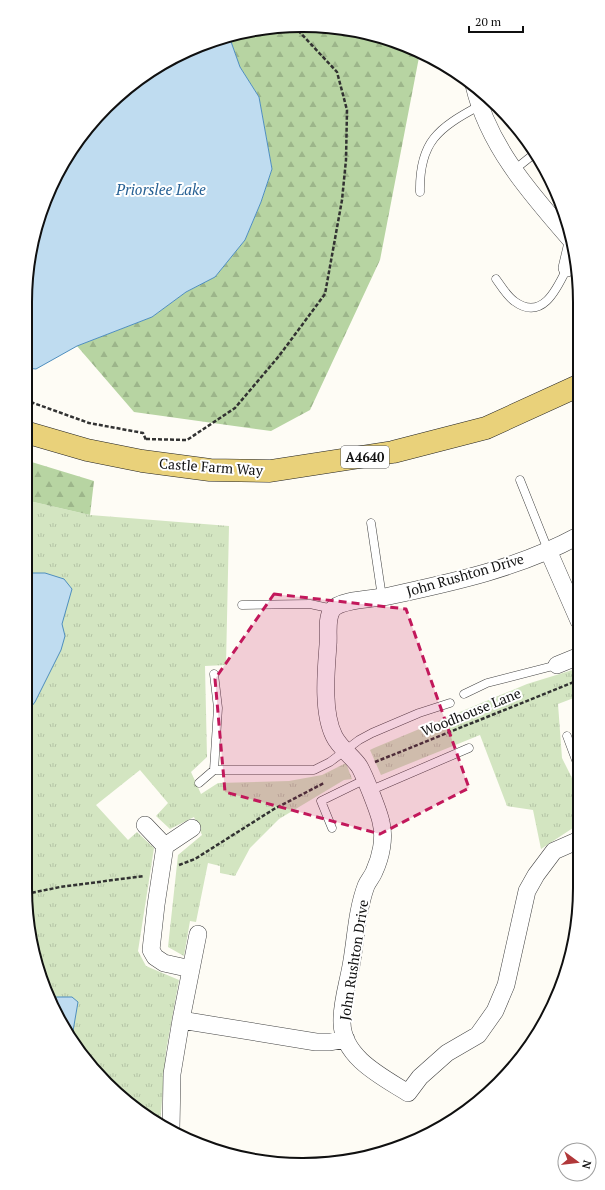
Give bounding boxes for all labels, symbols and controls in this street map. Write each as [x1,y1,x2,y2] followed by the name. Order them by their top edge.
[469,8,523,34] scale bar
[475,14,502,29] text: 20 m
[115,179,206,199] water label: Priorslee Lake
[341,446,389,468] road number: A4640
[159,453,264,480] street label: Castle Farm Way
[404,549,526,600] street label: John Rushton Drive
[418,683,524,740] street label: Woodhouse Lane
[335,898,372,1022] street label: John Rushton Drive
[557,1142,597,1182] north arrow
[579,1159,595,1171] text: N

